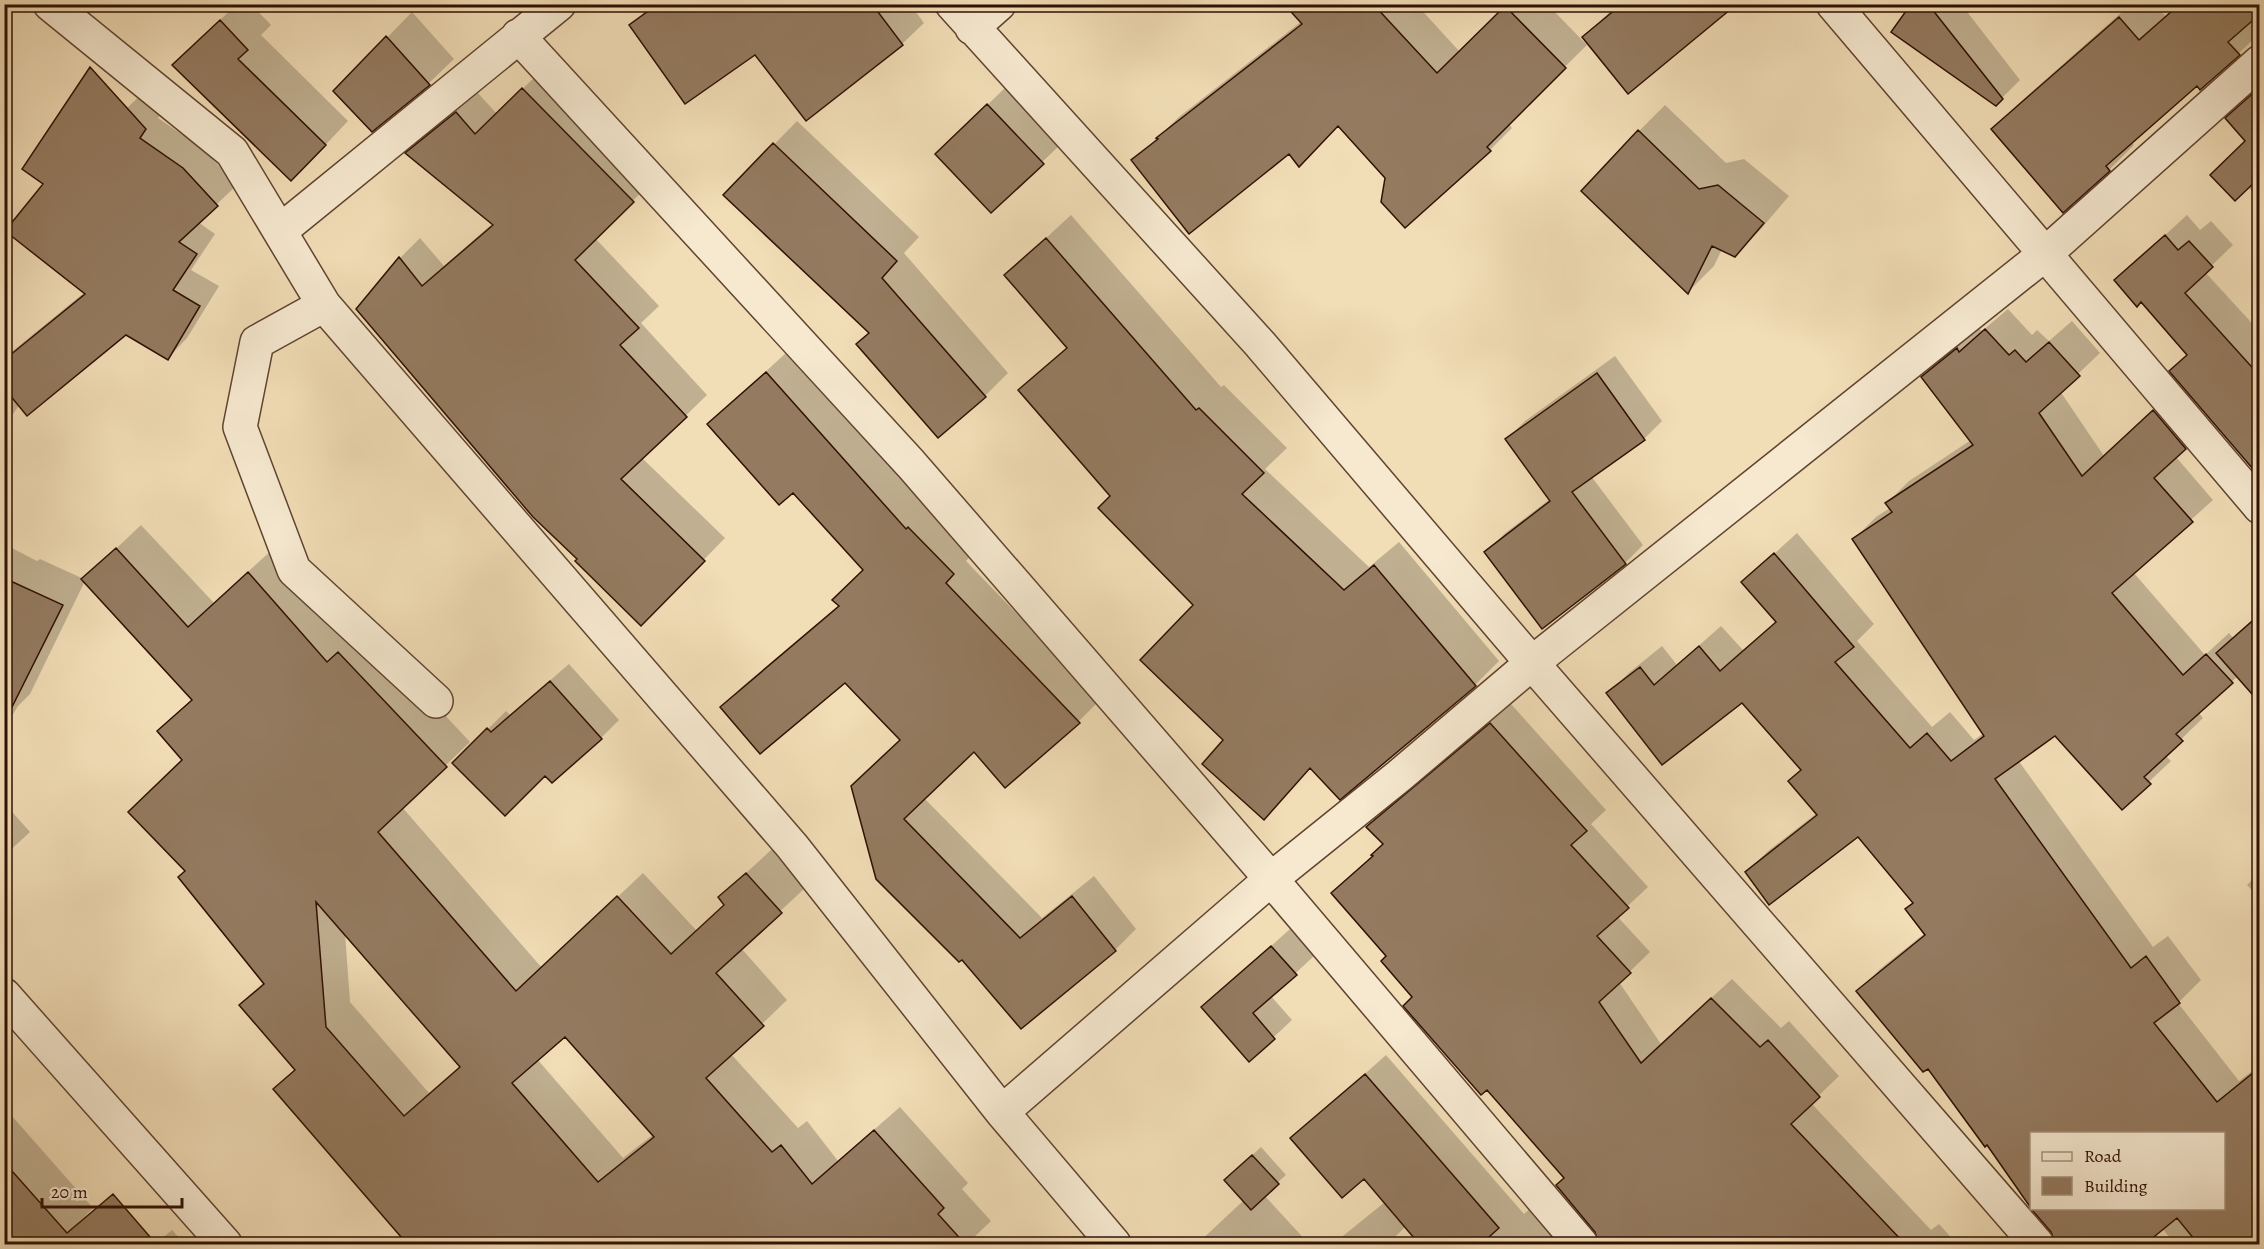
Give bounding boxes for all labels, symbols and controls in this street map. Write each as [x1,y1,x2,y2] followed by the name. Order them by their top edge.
[2030,1132,2225,1210] legend
[2084,1144,2122,1168] text: Road
[42,1171,182,1209] scale bar
[2084,1174,2148,1198] text: Building
[51,1180,88,1204] text: 20 m

